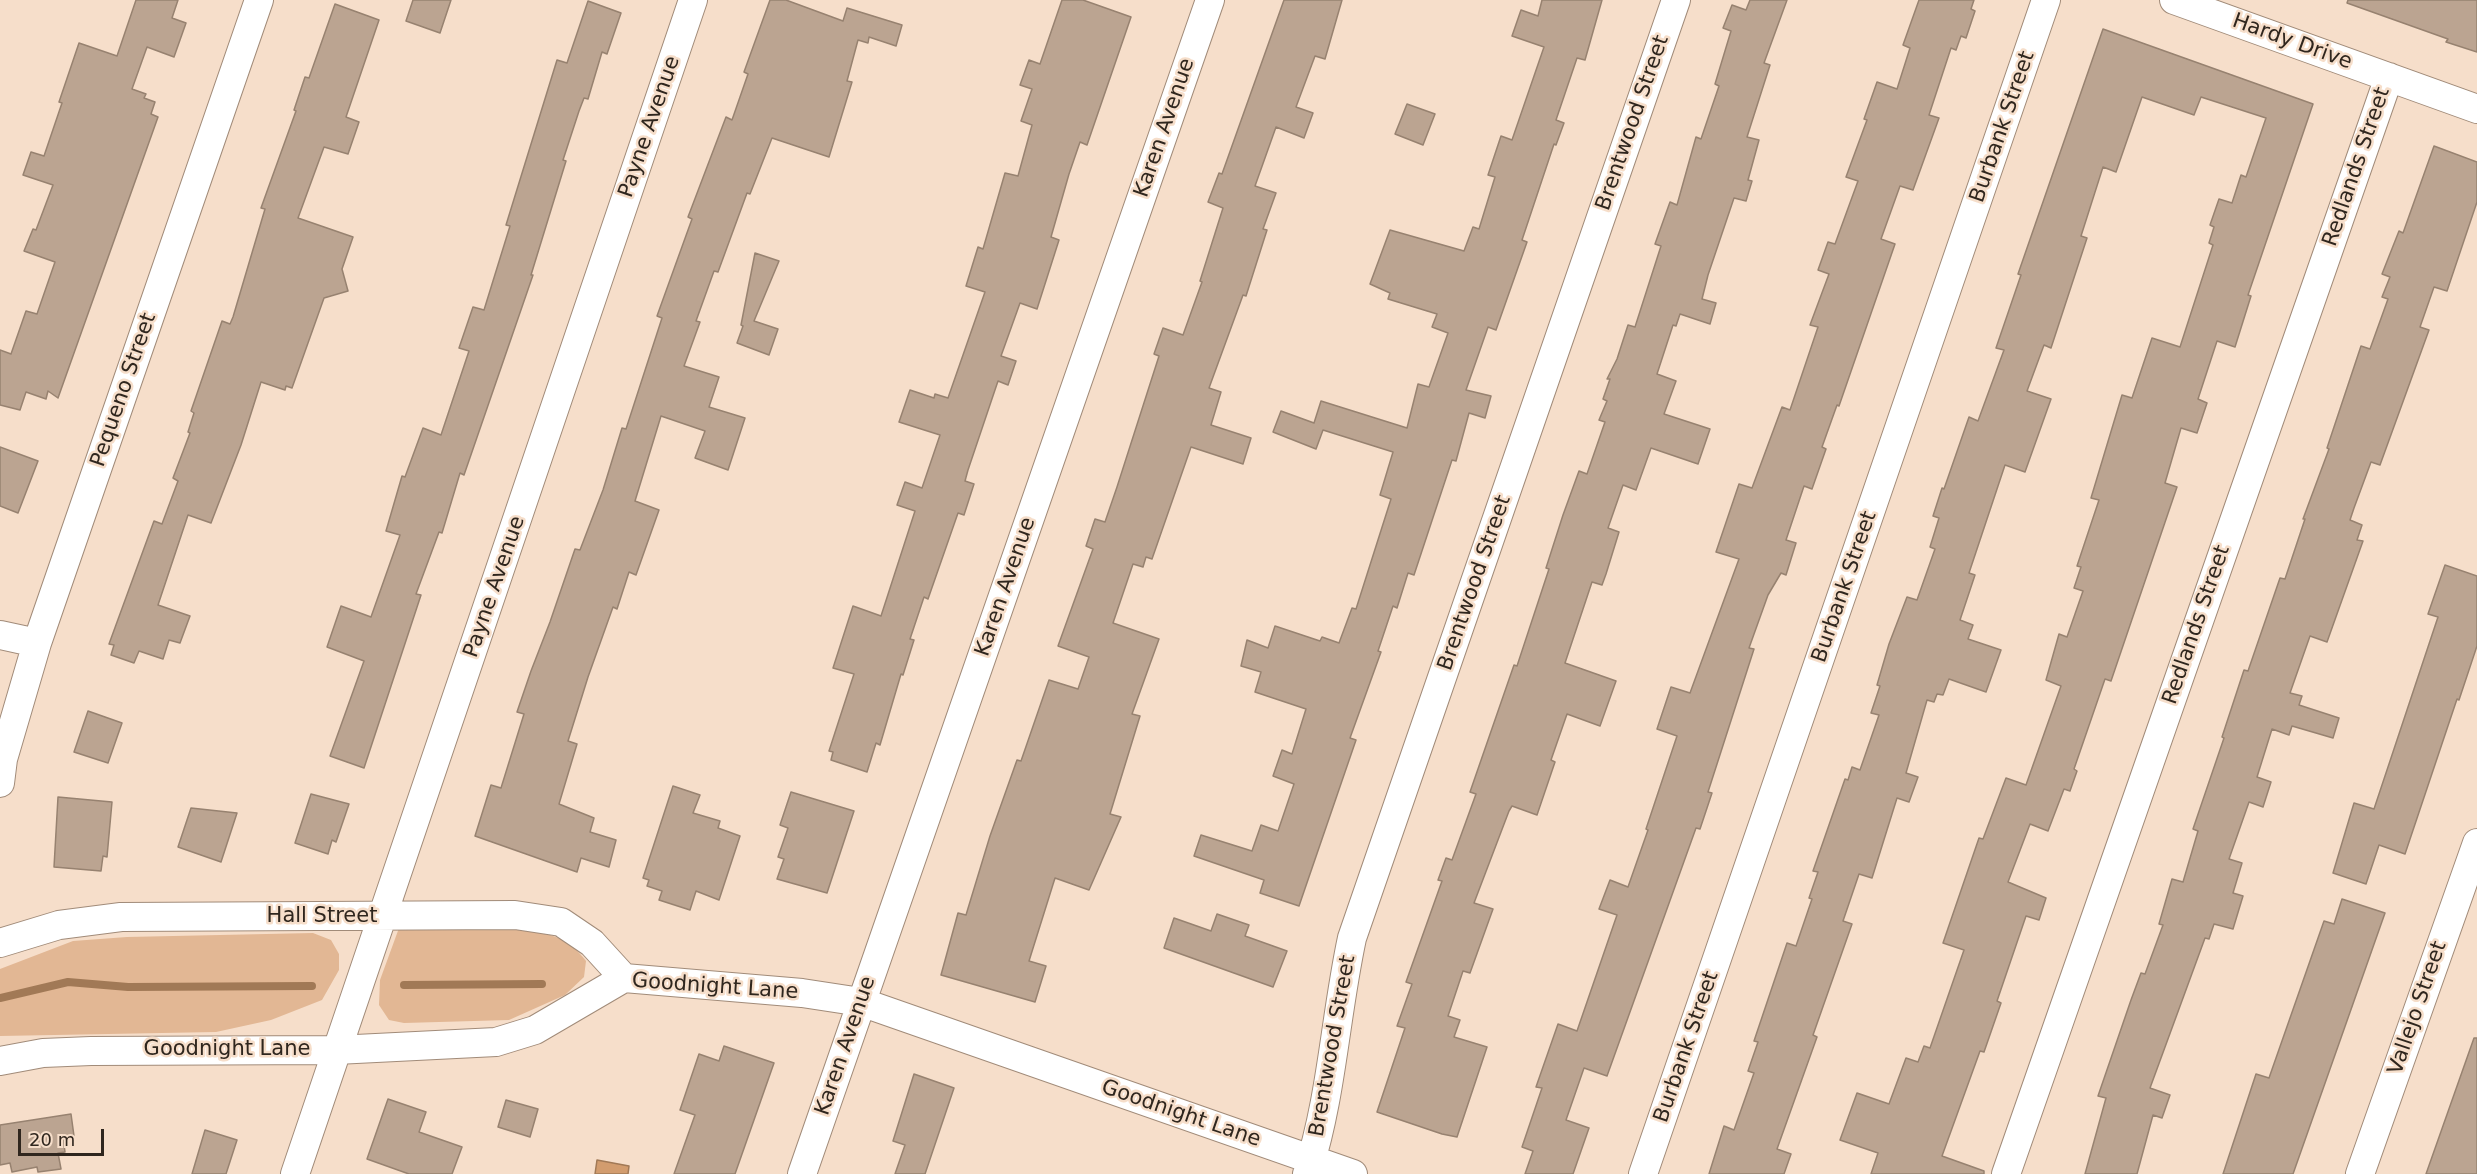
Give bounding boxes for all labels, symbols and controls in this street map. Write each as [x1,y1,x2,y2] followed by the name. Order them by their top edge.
[2229,9,2355,75] street label: Hardy Drive
[1591,32,1675,214] street label: Brentwood Street
[1965,48,2041,206] street label: Burbank Street
[614,53,686,201] street label: Payne Avenue
[1129,55,1201,201] street label: Karen Avenue
[2318,84,2396,250] street label: Redlands Street
[86,310,162,470] street label: Pequeno Street
[1433,492,1517,674] street label: Brentwood Street
[1807,508,1883,666] street label: Burbank Street
[459,513,531,661] street label: Payne Avenue
[970,514,1042,660] street label: Karen Avenue
[2158,542,2236,708] street label: Redlands Street
[267,904,377,930] street label: Hall Street
[2383,938,2453,1078] street label: Vallejo Street
[1305,953,1361,1139] street label: Brentwood Street
[1649,968,1725,1126] street label: Burbank Street
[631,969,799,1005] street label: Goodnight Lane
[810,973,882,1119] street label: Karen Avenue
[144,1037,310,1063] street label: Goodnight Lane
[1098,1075,1264,1153] street label: Goodnight Lane
[21,1117,106,1155] scale bar
[29,1129,75,1150] text: 20 m

